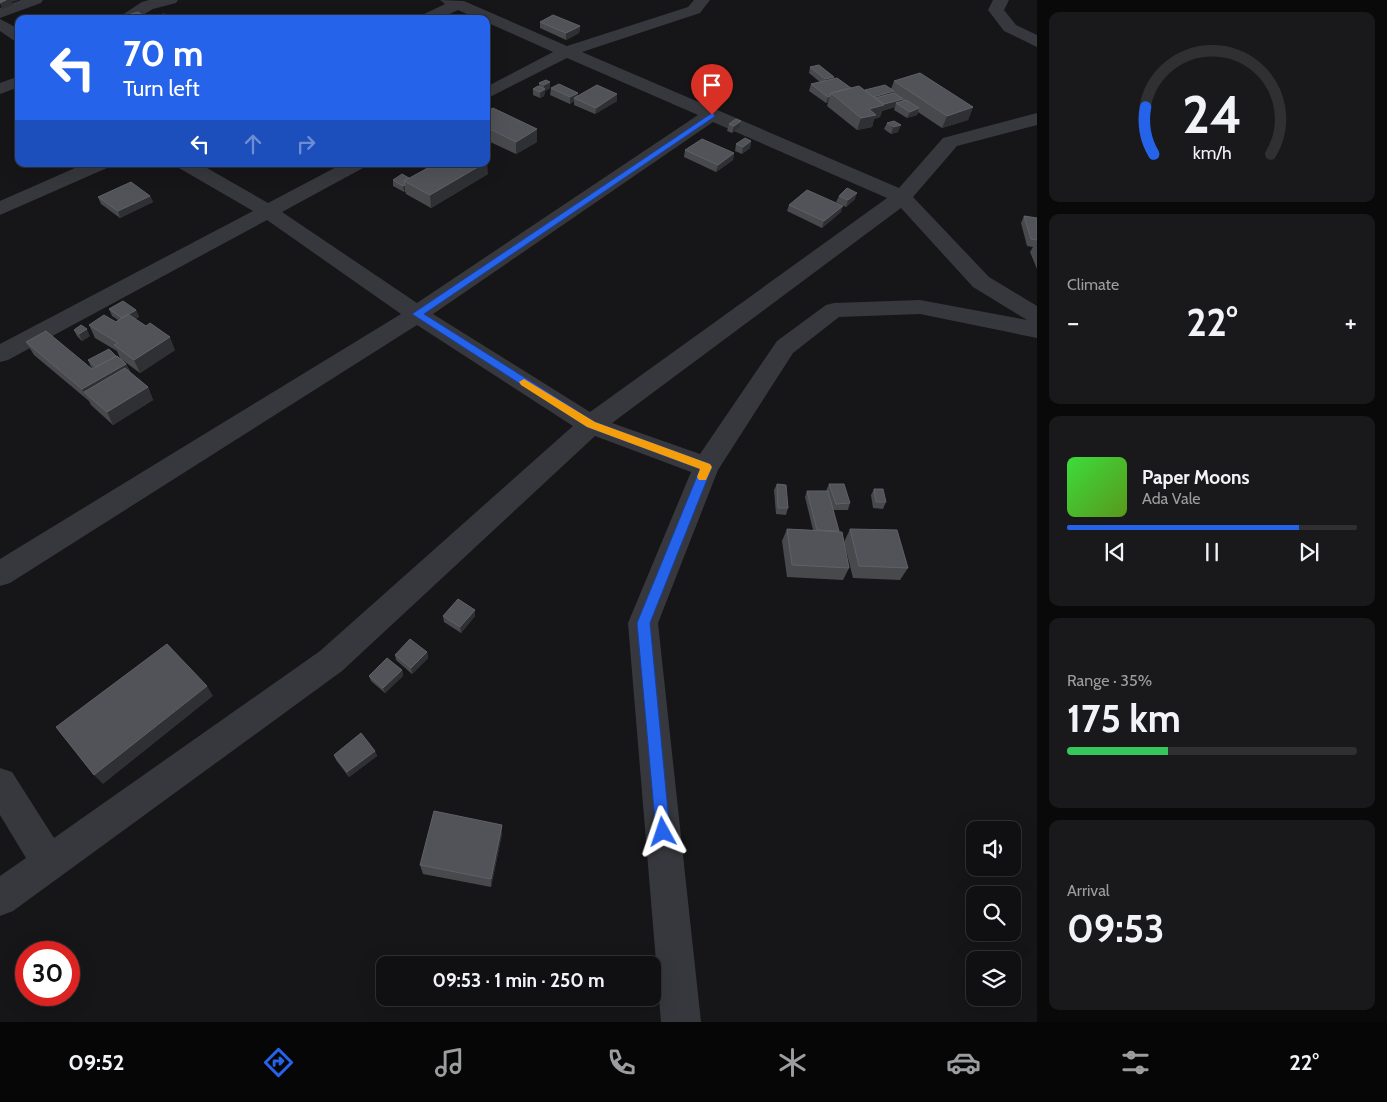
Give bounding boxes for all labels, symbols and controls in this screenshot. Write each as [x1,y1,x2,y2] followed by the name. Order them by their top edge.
[123,32,204,75] text: 70 m
[40,35,105,100] icon: left
[691,64,733,115] pin
[698,71,726,99] icon: arrive
[123,75,200,102] text: Turn left
[1182,83,1242,146] text: 24
[186,130,214,158] icon: left
[239,130,267,158] icon: ahead
[292,130,320,158] icon: right
[1192,142,1232,163] text: km/h
[1067,275,1119,294] text: Climate
[1186,299,1238,346] text: 22°
[1067,305,1079,339] text: −
[1345,305,1357,339] text: +
[1142,466,1250,489] text: Paper Moons
[1142,489,1201,508] text: Ada Vale
[1101,538,1129,566] icon: previous
[1198,538,1226,566] icon: pause
[1295,538,1323,566] icon: next
[1067,671,1152,690] text: Range · 35%
[1067,695,1181,742] text: 175 km
[636,805,688,857] position arrow
[966,821,1021,1006] map controls
[966,821,1021,876] button: sound
[1067,881,1110,900] text: Arrival
[966,886,1021,941] button: search
[1067,905,1165,952] text: 09:53
[15,941,80,1006] speed limit sign: 30
[966,951,1021,1006] button: layers
[433,969,604,992] text: 09:53 · 1 min · 250 m
[261,1045,296,1080] icon: directions
[432,1045,467,1080] icon: music
[604,1045,639,1080] icon: phone
[775,1045,810,1080] icon: climate
[946,1045,981,1080] icon: car
[1118,1045,1153,1080] icon: filters
[68,1049,124,1076] text: 09:52
[1289,1049,1319,1076] text: 22°

